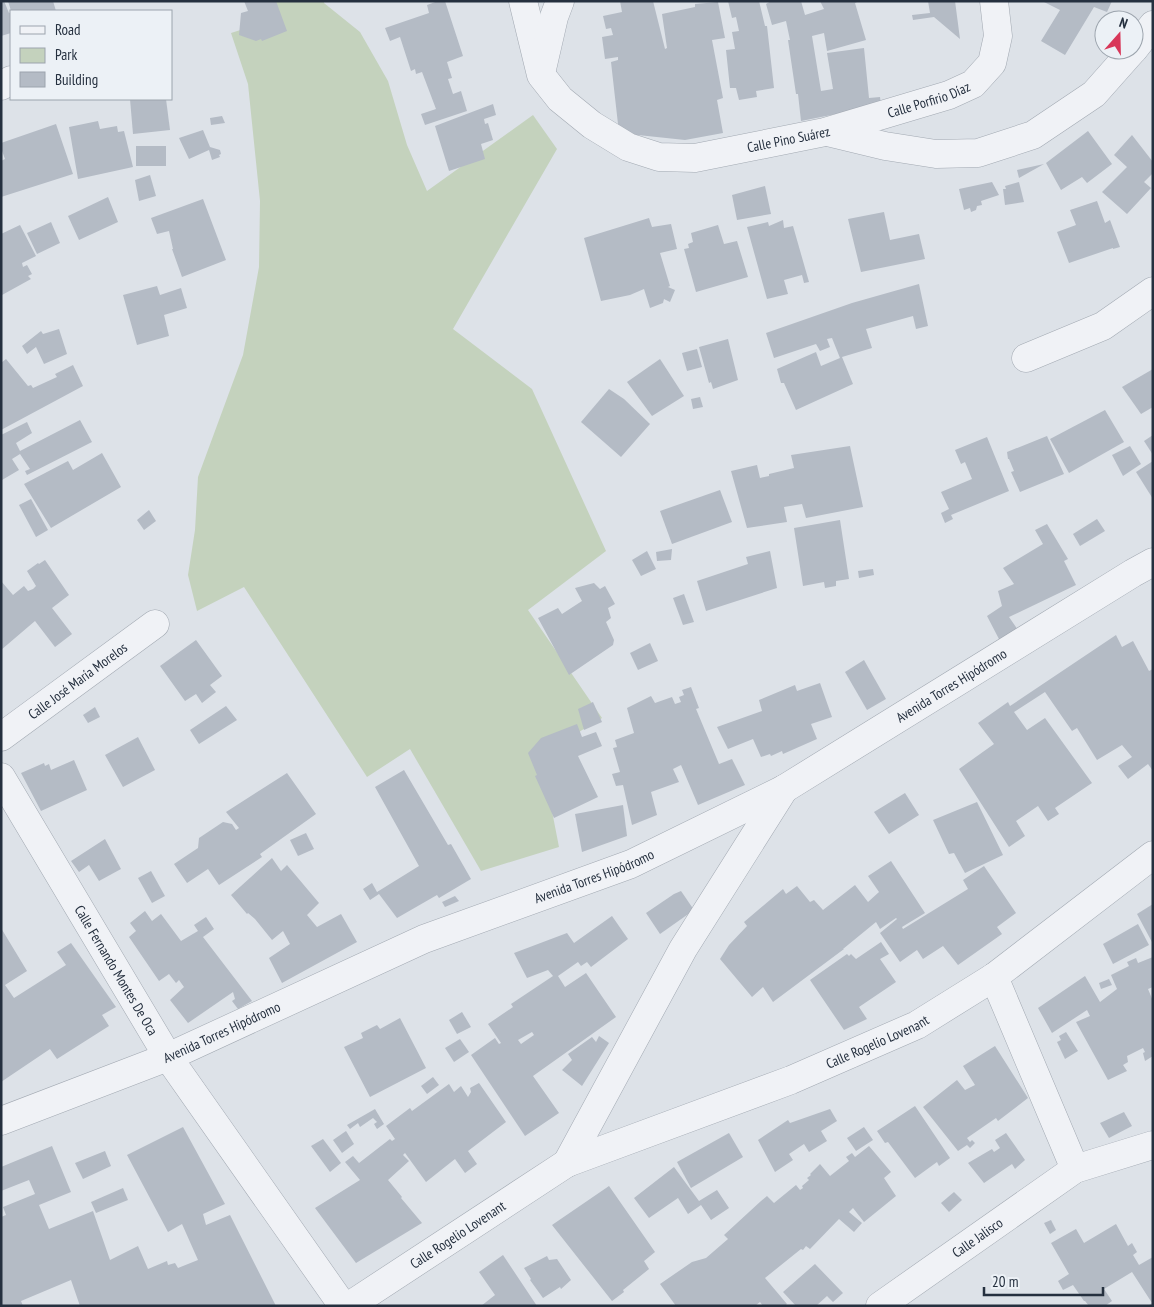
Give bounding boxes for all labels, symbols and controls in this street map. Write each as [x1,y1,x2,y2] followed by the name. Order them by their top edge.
[10,10,172,100] legend
[1094,10,1144,60] north arrow
[1117,13,1130,33] text: N
[55,20,81,39] text: Road
[55,45,77,64] text: Park
[55,70,98,89] text: Building
[885,78,973,122] street label: Calle Porfirio Díaz
[745,122,832,156] street label: Calle Pino Suárez
[24,638,131,723] street label: Calle José María Morelos
[893,644,1010,727] street label: Avenida Torres Hipódromo
[532,845,657,907] street label: Avenida Torres Hipódromo
[71,902,162,1039] street label: Calle Fernando Montes De Oca
[161,998,283,1067] street label: Avenida Torres Hipódromo
[823,1011,932,1073] street label: Calle Rogelio Lovenant
[406,1197,509,1273] street label: Calle Rogelio Lovenant
[948,1214,1006,1262] street label: Calle Jalisco
[984,1264,1103,1296] scale bar
[992,1272,1018,1291] text: 20 m

